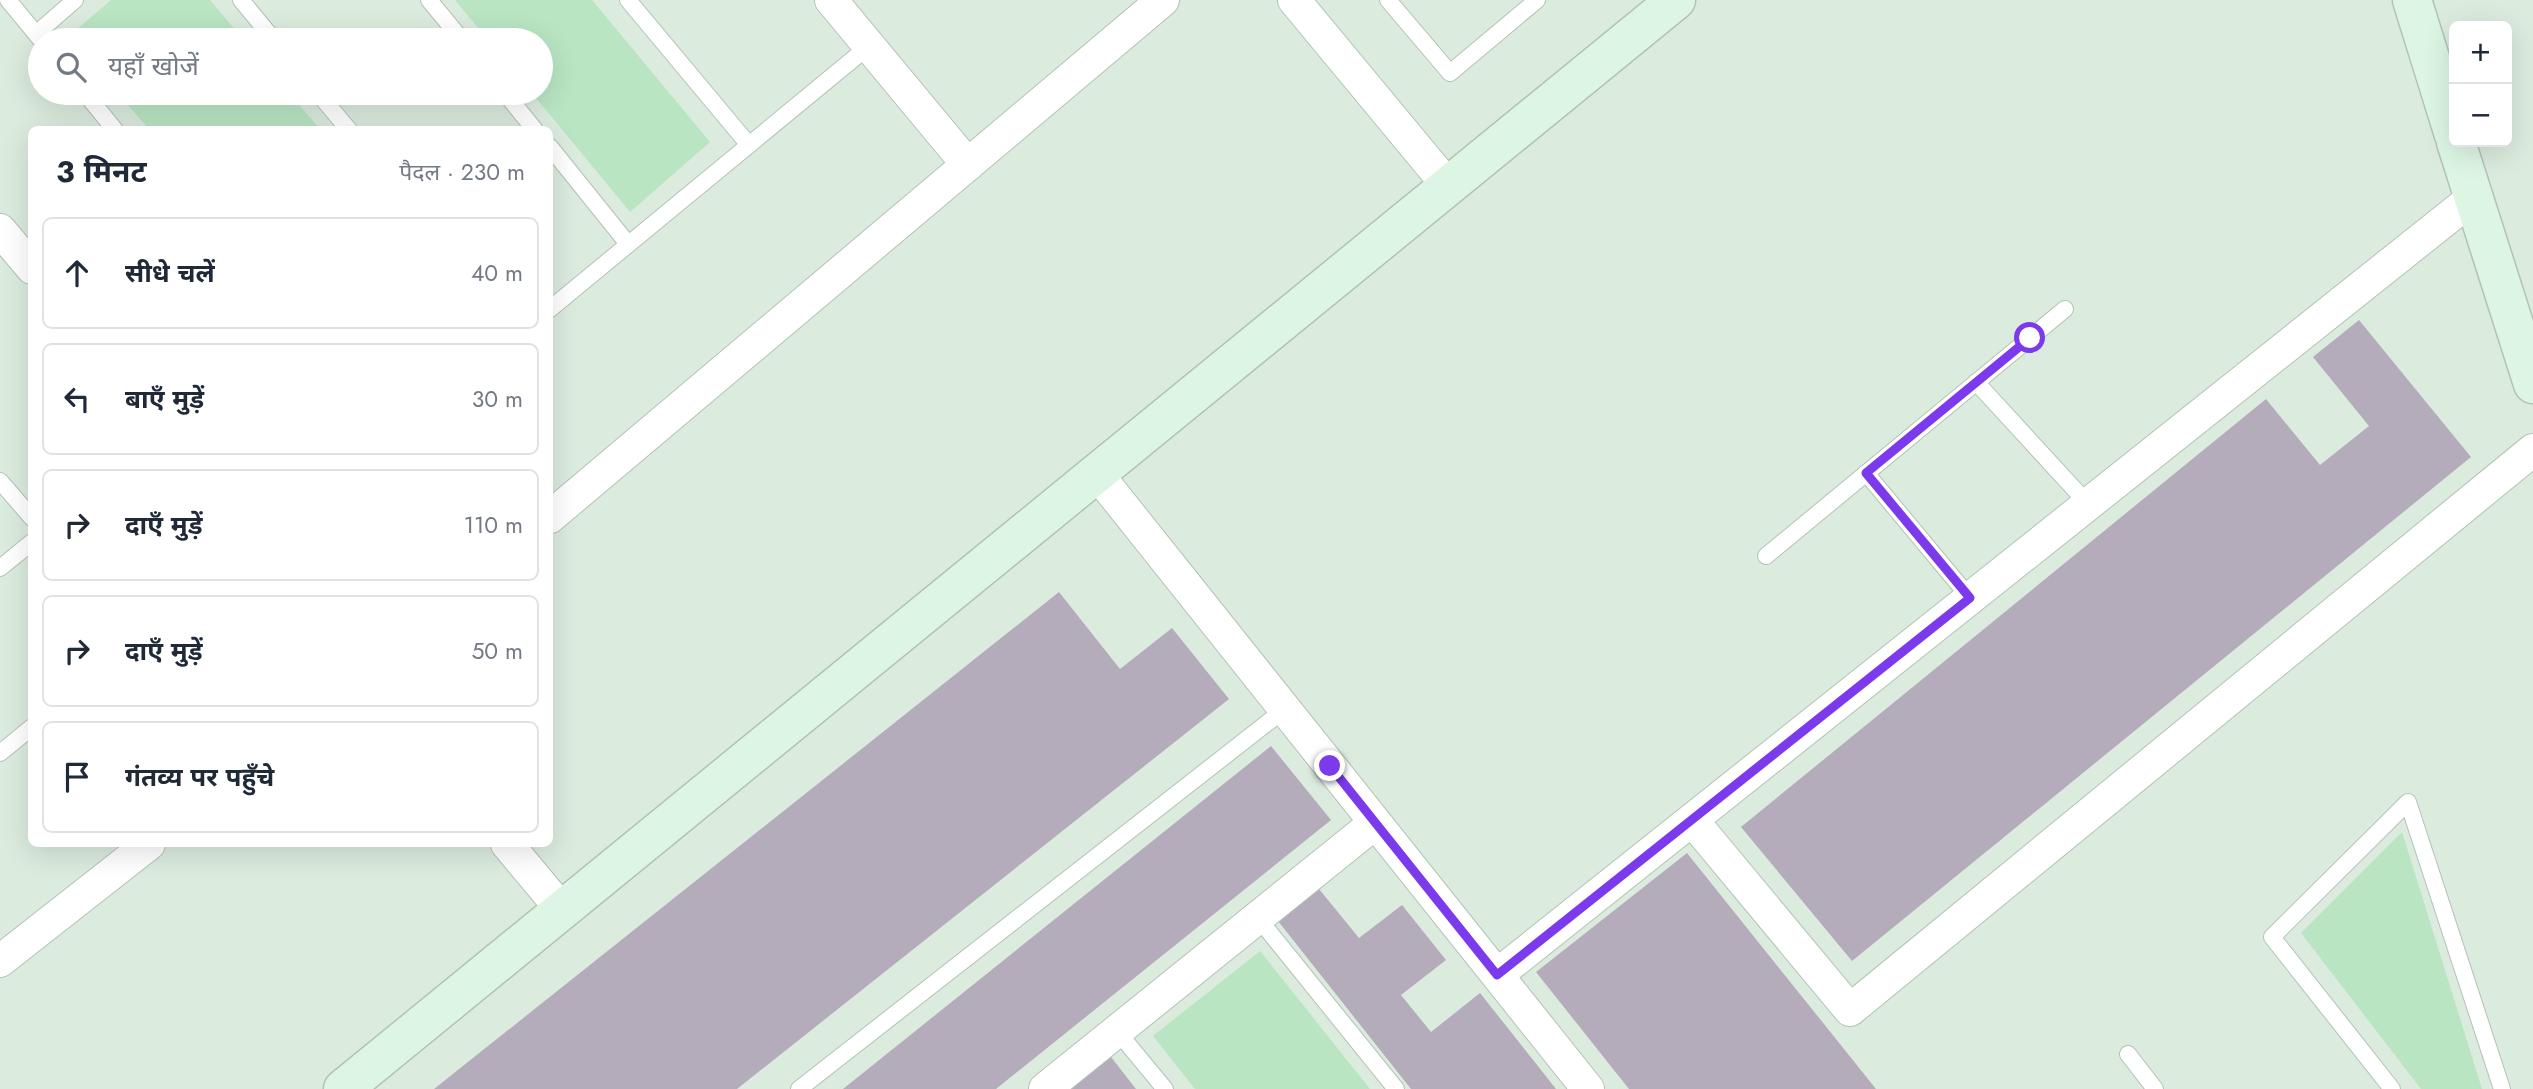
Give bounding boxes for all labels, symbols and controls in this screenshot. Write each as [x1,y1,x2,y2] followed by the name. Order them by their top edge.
[2449,21,2512,147] map controls
[2449,21,2512,84] button: +
[28,28,553,105] search box
[108,47,199,85] text: यहाँ खोजें
[52,48,90,86] icon: search
[2449,84,2512,147] button: −
[56,150,147,193] text: 3 मिनट
[399,155,525,189] text: पैदल · 230 m
[58,254,96,292] icon: ahead
[125,254,215,292] text: सीधे चलें
[471,256,523,290] text: 40 m
[2014,322,2045,353] route start
[58,380,96,418] icon: left
[125,380,204,418] text: बाएँ मुड़ें
[472,382,523,416] text: 30 m
[58,506,96,544] icon: right
[125,506,203,544] text: दाएँ मुड़ें
[464,508,523,542] text: 110 m
[58,632,96,670] icon: right
[125,632,203,670] text: दाएँ मुड़ें
[471,634,523,668] text: 50 m
[1314,750,1345,781] route end
[58,758,96,796] icon: arrive
[125,758,274,796] text: गंतव्य पर पहुँचे

